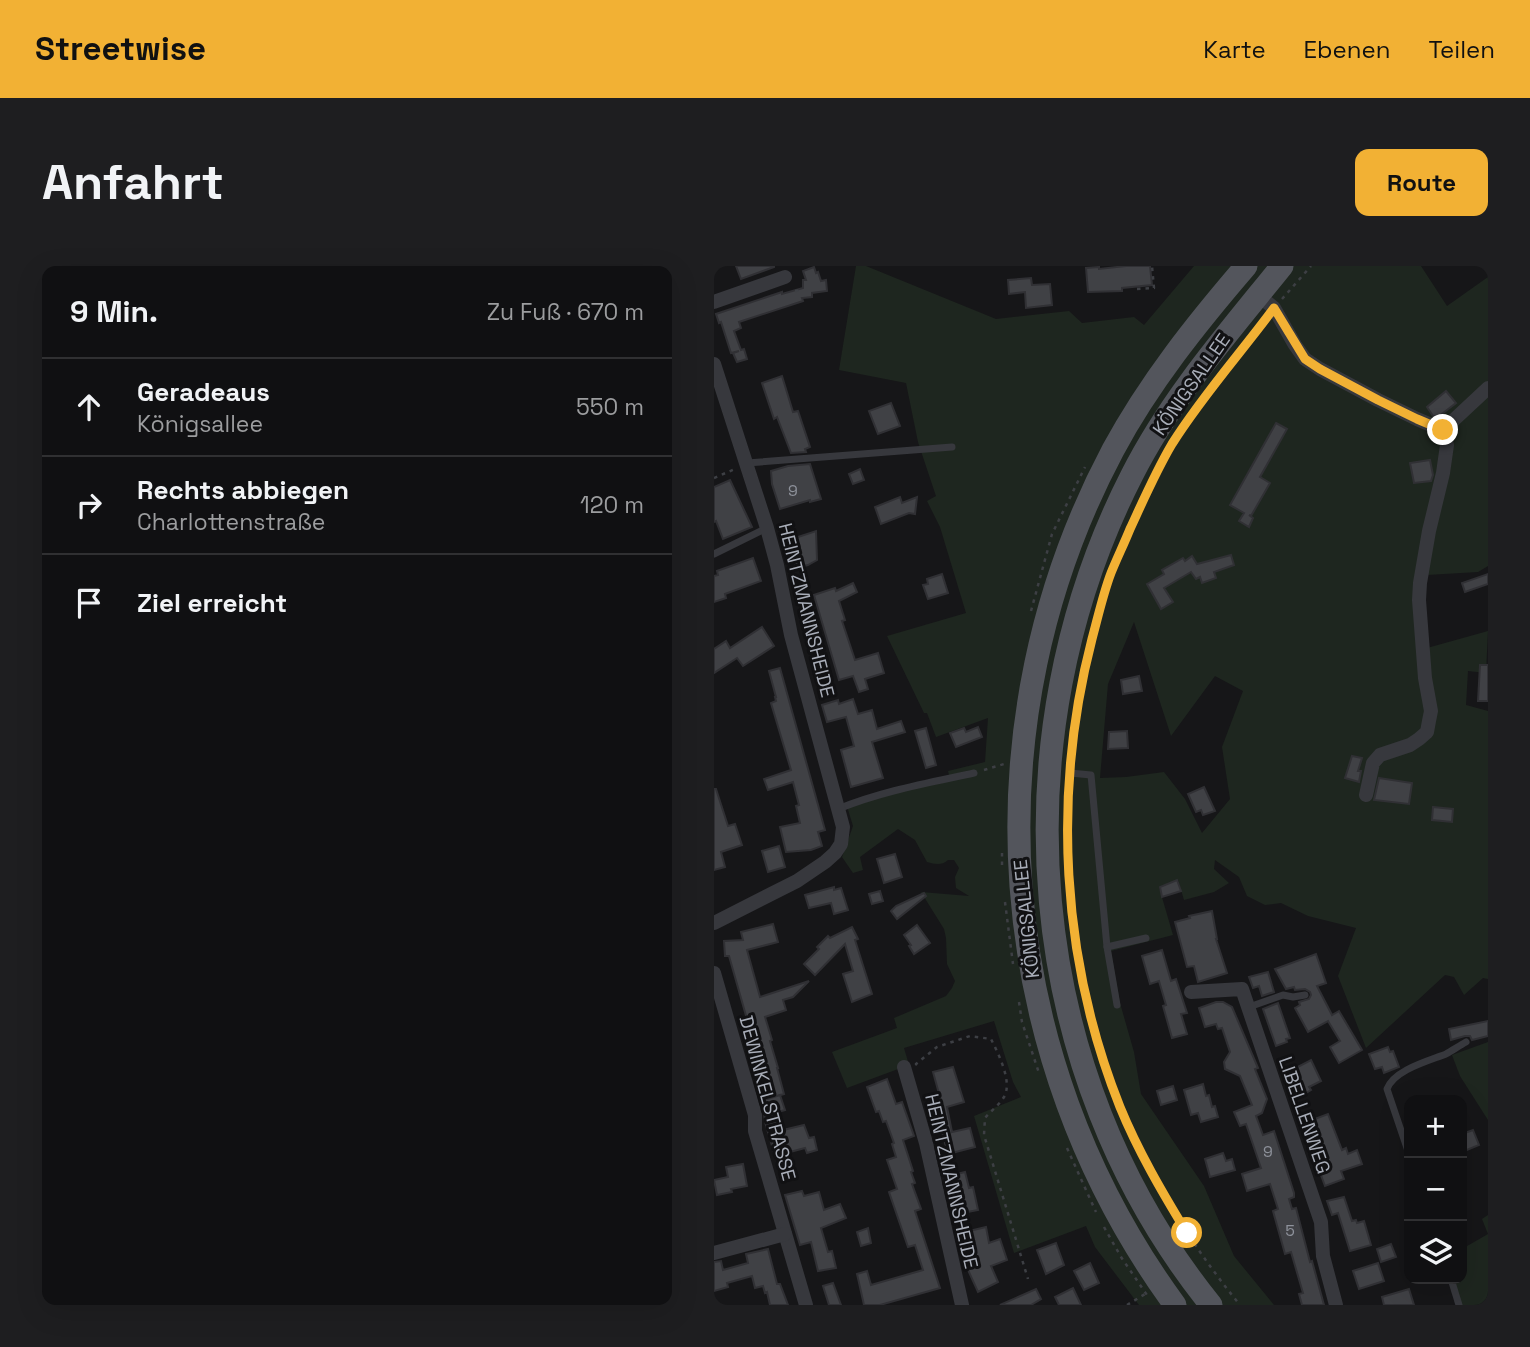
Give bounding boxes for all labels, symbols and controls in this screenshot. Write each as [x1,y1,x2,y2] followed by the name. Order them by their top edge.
[35,28,206,70] text: Streetwise
[1203,34,1266,65] text: Karte
[1304,34,1390,65] text: Ebenen
[1428,34,1495,65] text: Teilen
[1355,149,1488,216] button: Route
[42,151,224,213] text: Anfahrt
[70,292,158,331] text: 9 Min.
[487,297,644,327] text: Zu Fuß · 670 m
[1147,328,1236,440] street label: KÖNIGSALLEE
[137,375,270,409] text: Geradeaus
[70,388,108,426] icon: ahead
[576,392,644,422] text: 550 m
[137,409,263,439] text: Königsallee
[1427,414,1458,445] route end
[137,473,349,507] text: Rechts abbiegen
[788,480,798,501] house number: 9
[70,486,108,524] icon: right
[580,490,644,520] text: 120 m
[137,507,325,537] text: Charlottenstraße
[773,520,840,700] street label: HEINTZMANNSHEIDE
[70,584,108,622] icon: arrive
[137,586,287,620] text: Ziel erreicht
[1008,858,1045,980] street label: KÖNIGSALLEE
[733,1013,802,1183] street label: DEWINKELSTRASSE
[1273,1053,1336,1177] street label: LIBELLENWEG
[919,1091,984,1271] street label: HEINTZMANNSHEIDE
[1404,1095,1467,1284] map controls
[1404,1095,1467,1158] button: +
[1263,1141,1273,1162] house number: 9
[1404,1158,1467,1221] button: −
[1171,1217,1202,1248] route start
[1285,1220,1295,1241] house number: 5
[1404,1221,1467,1284] button: layers

